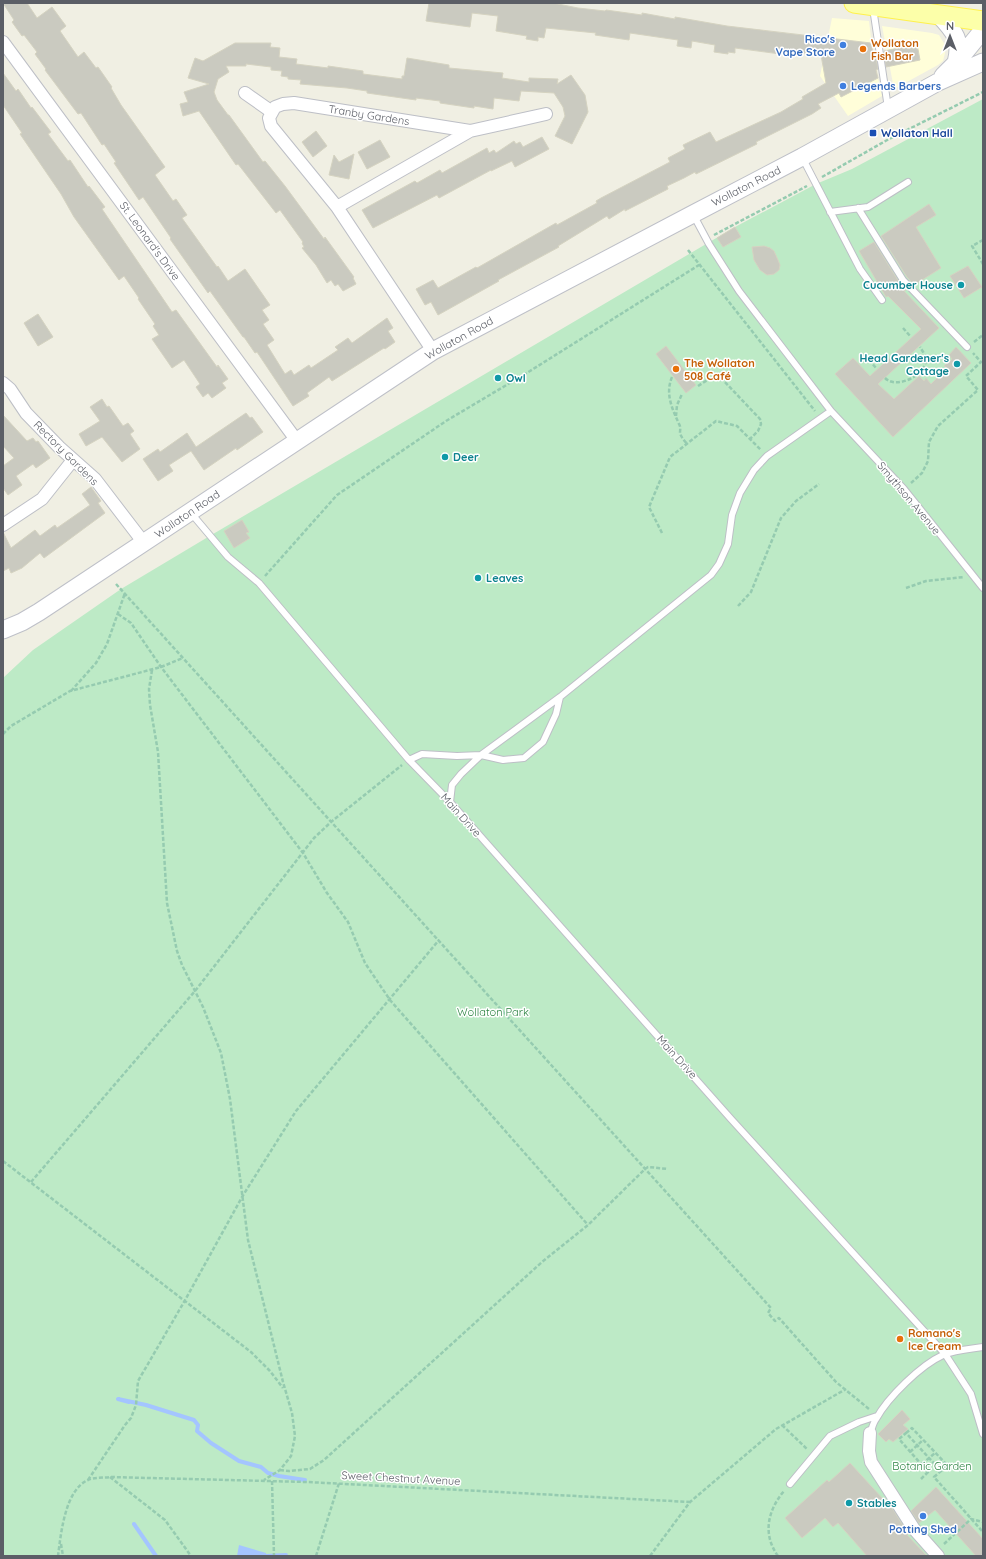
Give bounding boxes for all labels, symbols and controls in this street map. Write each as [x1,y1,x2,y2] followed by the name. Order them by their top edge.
[930,16,970,56] north arrow
[946,19,954,33] text: N
[775,32,835,59] place label: Rico's Vape Store
[871,36,919,63] place label: Wollaton Fish Bar
[838,40,848,50] marker: Rico's Vape Store
[858,44,868,54] marker: Wollaton Fish Bar
[851,79,941,93] place label: Legends Barbers
[838,81,848,91] marker: Legends Barbers
[327,102,411,128] street label: Tranby Gardens
[881,126,953,140] place label: Wollaton Hall
[868,128,878,138] marker: Wollaton Hall
[709,163,783,209] street label: Wollaton Road
[117,199,183,283] street label: St. Leonard's Drive
[863,278,954,292] place label: Cucumber House
[956,280,966,290] marker: Cucumber House
[422,314,496,362] street label: Wollaton Road
[860,351,949,378] place label: Head Gardener's Cottage
[684,356,755,383] place label: The Wollaton 508 Café
[952,359,962,369] marker: Head Gardener's Cottage
[671,364,681,374] marker: The Wollaton 508 Café
[506,371,526,385] place label: Owl
[493,373,503,383] marker: Owl
[31,418,101,488] street label: Rectory Gardens
[453,450,479,464] place label: Deer
[440,452,450,462] marker: Deer
[874,459,944,537] street label: Smythson Avenue
[152,487,222,541] street label: Wollaton Road
[486,571,523,585] place label: Leaves
[473,573,483,583] marker: Leaves
[438,790,484,840] street label: Main Drive
[457,1005,529,1019] park label: Wollaton Park
[654,1032,700,1082] street label: Main Drive
[908,1326,961,1353] place label: Romano's Ice Cream
[895,1334,905,1344] marker: Romano's Ice Cream
[892,1459,972,1473] park label: Botanic Garden
[341,1468,461,1488] street label: Sweet Chestnut Avenue
[857,1496,897,1510] place label: Stables
[844,1498,854,1508] marker: Stables
[918,1511,928,1521] marker: Potting Shed
[889,1522,957,1536] place label: Potting Shed

